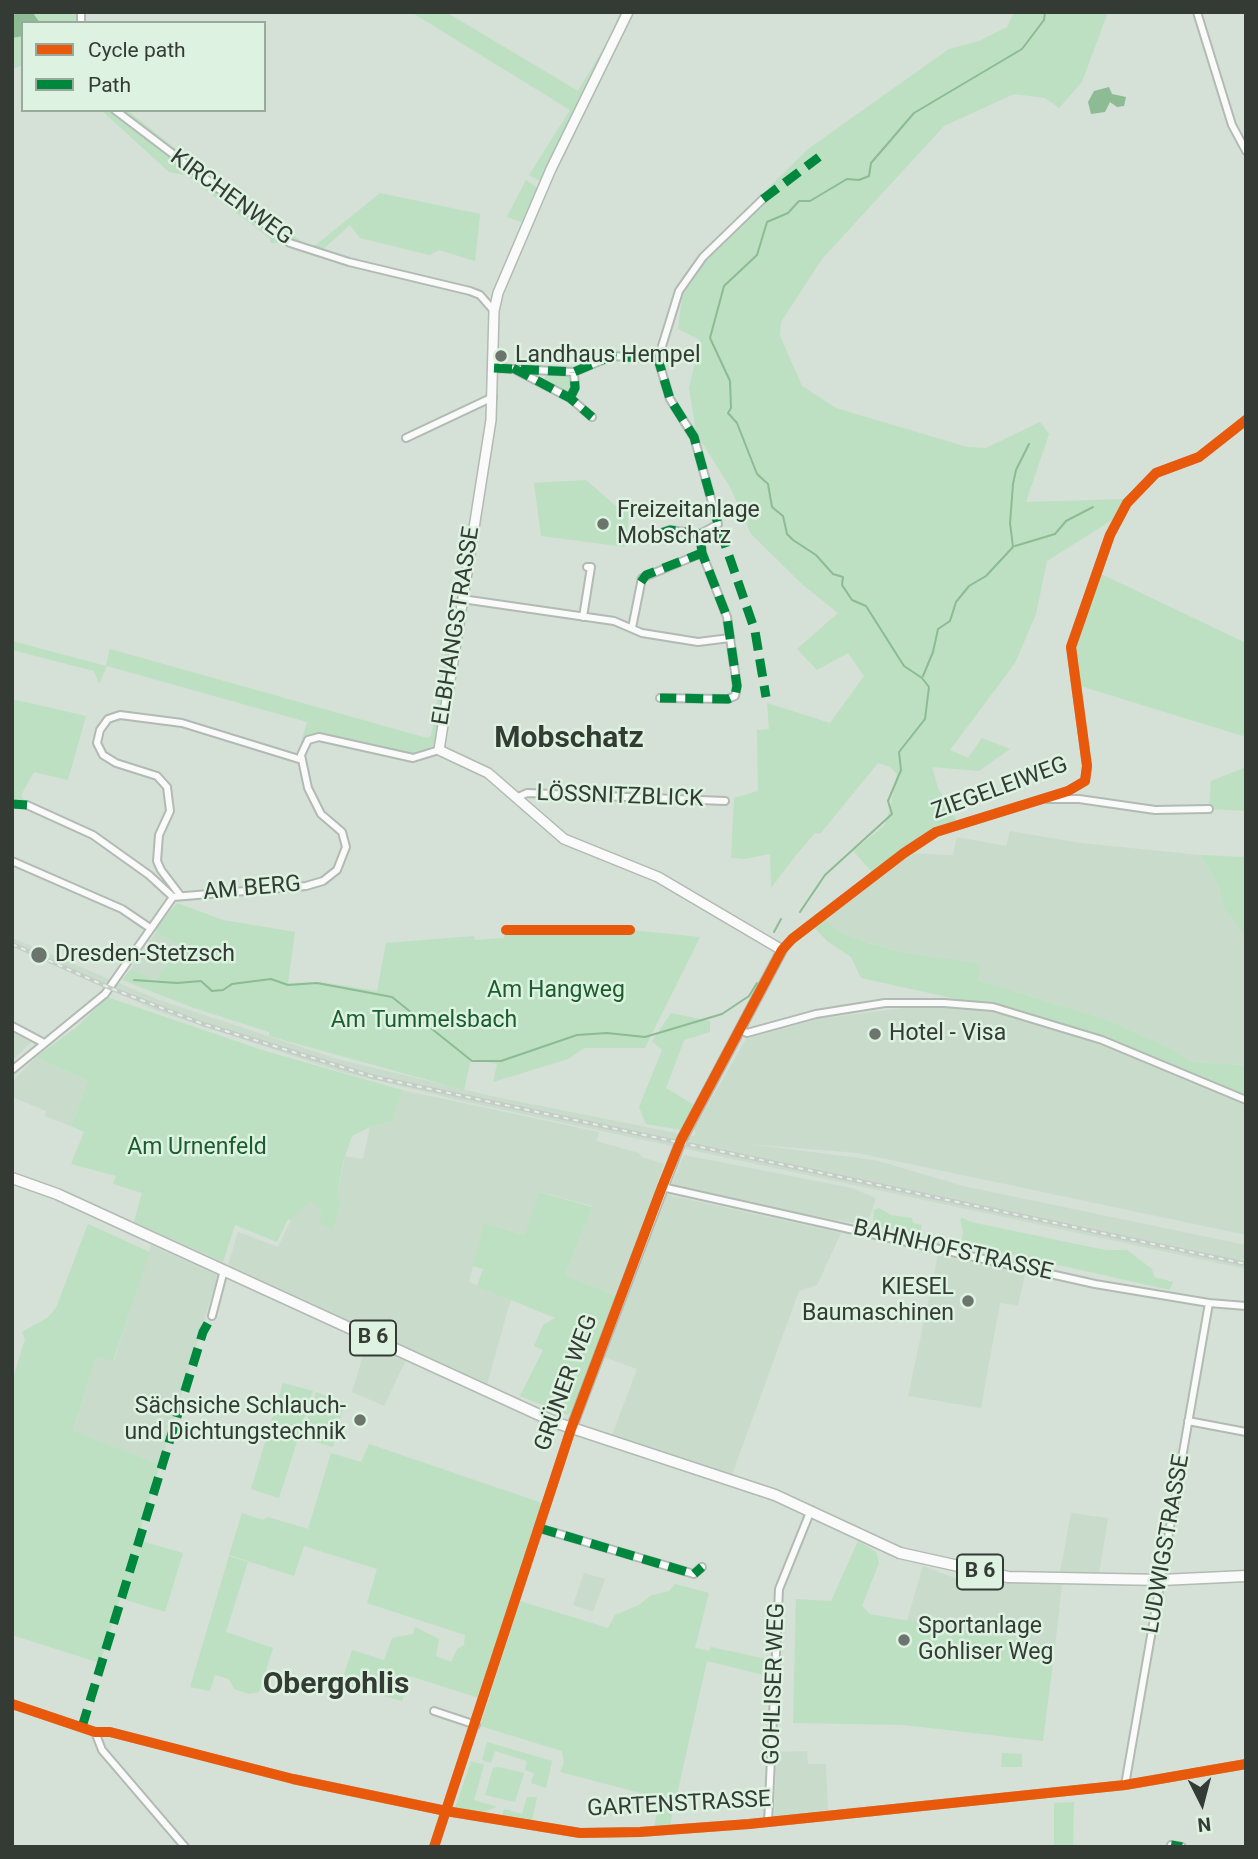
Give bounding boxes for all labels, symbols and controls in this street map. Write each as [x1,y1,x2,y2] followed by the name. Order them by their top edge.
[21,21,266,112] legend
[88,38,186,62] text: Cycle path
[88,73,131,97] text: Path
[164,144,298,252] street label: KIRCHENWEG
[515,342,700,370] place label: Landhaus Hempel
[493,348,509,364] marker: Landhaus Hempel
[617,497,760,551] place label: Freizeitanlage Mobschatz
[595,516,611,532] marker: Freizeitanlage Mobschatz
[428,525,486,727] street label: ELBHANGSTRASSE
[494,721,644,757] district label: Mobschatz
[928,752,1072,826] street label: ZIEGELEIWEG
[536,780,704,814] street label: LÖSSNITZBLICK
[202,871,302,907] street label: AM BERG
[55,941,235,969] place label: Dresden-Stetzsch
[29,945,49,965] marker: Dresden-Stetzsch
[487,977,625,1005] park label: Am Hangweg
[331,1007,517,1035] park label: Am Tummelsbach
[889,1020,1006,1048] place label: Hotel - Visa
[867,1026,883,1042] marker: Hotel - Visa
[127,1134,267,1162] park label: Am Urnenfeld
[850,1215,1056,1287] street label: BAHNHOFSTRASSE
[802,1274,954,1328] place label: KIESEL Baumaschinen
[960,1293,976,1309] marker: KIESEL Baumaschinen
[530,1311,604,1455] street label: GRÜNER WEG
[350,1320,396,1356] road number: B 6
[124,1393,346,1447] place label: Sächsiche Schlauch- und Dichtungstechnik
[352,1412,368,1428] marker: Sächsiche Schlauch- und Dichtungstechnik
[1138,1452,1196,1636] street label: LUDWIGSTRASSE
[957,1554,1003,1590] road number: B 6
[758,1602,792,1766] street label: GOHLISER WEG
[918,1613,1053,1667] place label: Sportanlage Gohliser Weg
[896,1632,912,1648] marker: Sportanlage Gohliser Weg
[263,1667,409,1703] district label: Obergohlis
[1167,1768,1237,1838] north arrow
[586,1786,772,1824] street label: GARTENSTRASSE
[1196,1812,1212,1837] text: N

